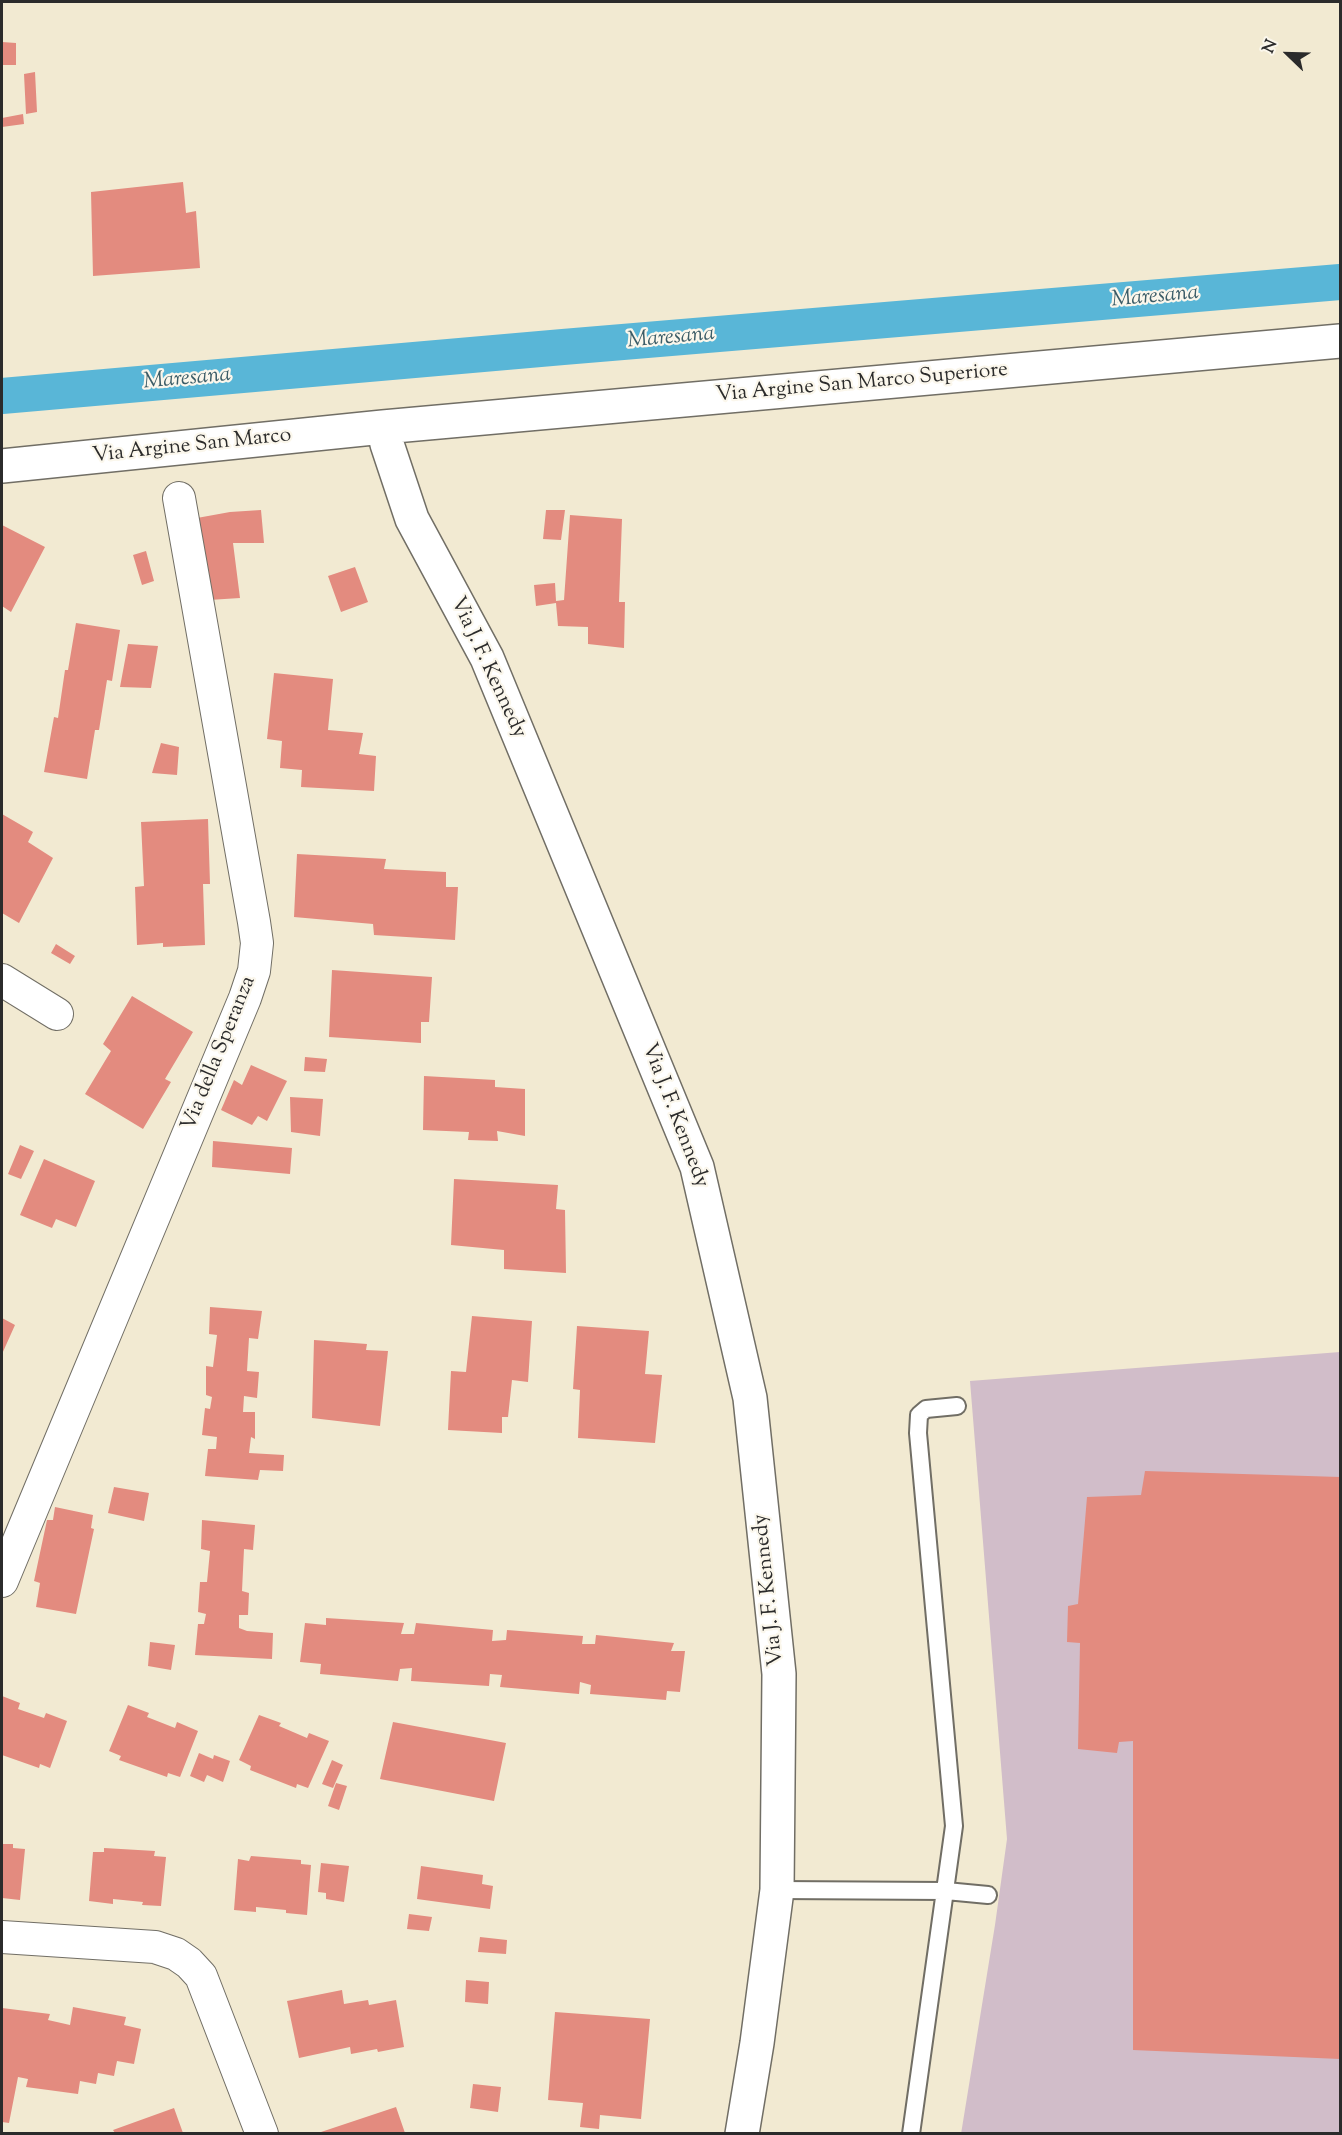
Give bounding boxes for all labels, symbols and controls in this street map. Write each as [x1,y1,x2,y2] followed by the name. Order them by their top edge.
[1258,24,1318,84] north arrow
[1258,36,1284,57] text: N
[1110,281,1200,315] water label: Maresana
[626,322,716,356] water label: Maresana
[715,359,1009,409] street label: Via Argine San Marco Superiore
[142,363,232,397] water label: Maresana
[91,424,293,470] street label: Via Argine San Marco
[443,593,531,743] street label: Via J. F. Kennedy
[177,973,263,1135] street label: Via della Speranza
[635,1040,713,1192] street label: Via J. F. Kennedy
[749,1513,791,1667] street label: Via J. F. Kennedy

